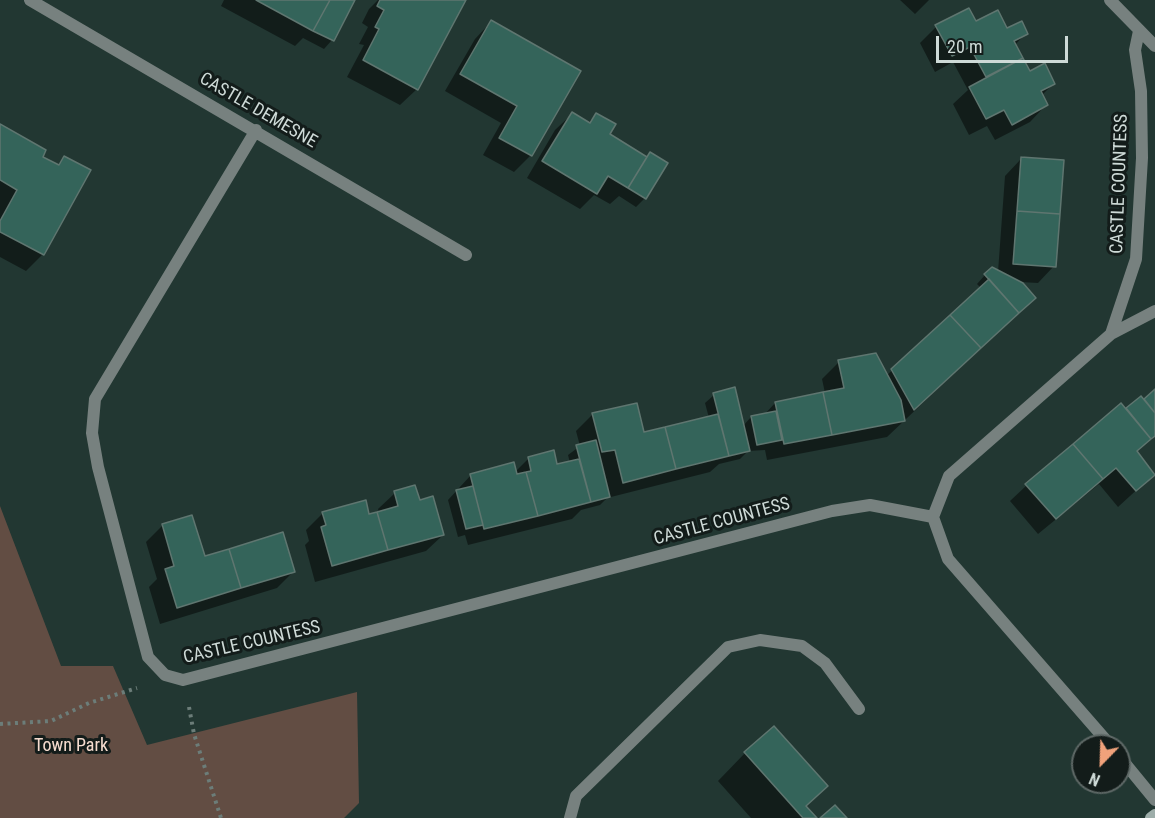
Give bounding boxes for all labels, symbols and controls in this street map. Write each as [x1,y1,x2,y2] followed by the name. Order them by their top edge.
[939,24,1071,62] scale bar
[947,36,982,57] text: 20 m
[195,69,321,153] street label: CASTLE DEMESNE
[1107,114,1133,254] street label: CASTLE COUNTESS
[652,493,792,551] street label: CASTLE COUNTESS
[181,617,323,669] street label: CASTLE COUNTESS
[1071,734,1131,794] north arrow
[34,735,108,757] park label: Town Park
[1086,769,1103,790] text: N

